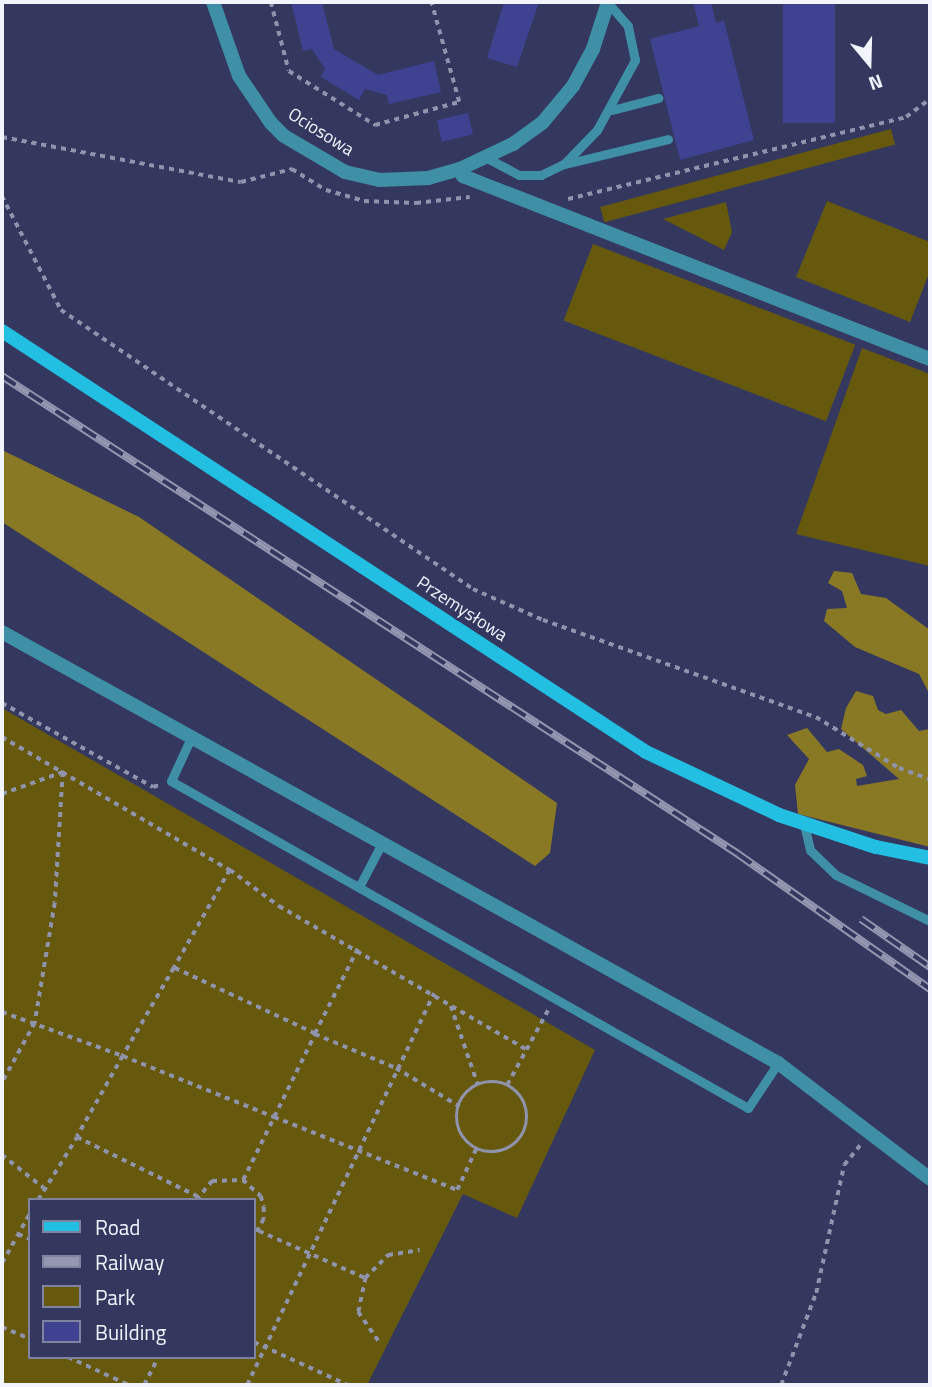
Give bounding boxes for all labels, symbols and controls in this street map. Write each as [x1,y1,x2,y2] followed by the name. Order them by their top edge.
[834,28,904,98] north arrow
[865,67,887,99] text: N
[284,103,358,161] street label: Ociosowa
[413,572,511,646] street label: Przemysłowa
[28,1198,256,1359] legend
[95,1211,140,1243] text: Road
[95,1246,164,1278] text: Railway
[95,1281,135,1313] text: Park
[95,1316,166,1348] text: Building

